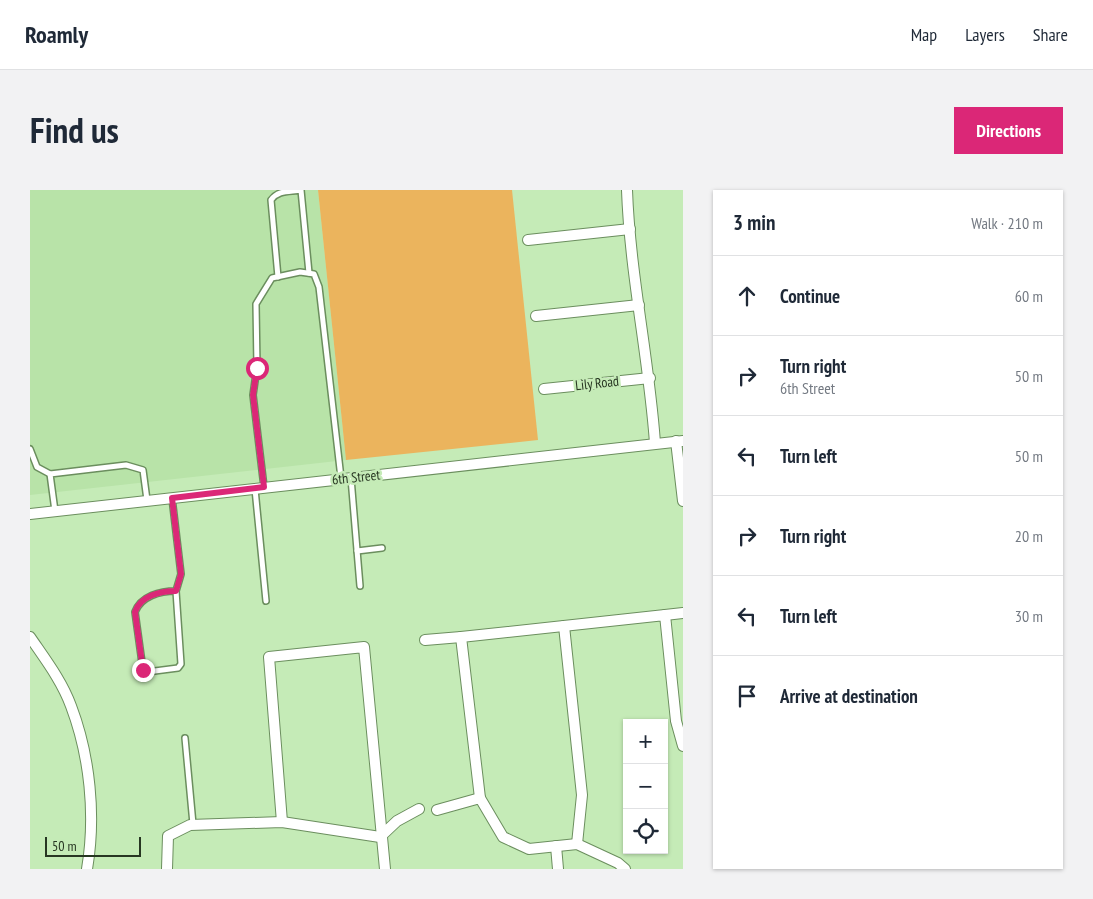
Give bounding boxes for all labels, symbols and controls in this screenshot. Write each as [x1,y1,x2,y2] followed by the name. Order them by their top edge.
[25,19,88,50] text: Roamly
[911,23,937,46] text: Map
[965,23,1005,46] text: Layers
[1033,23,1068,46] text: Share
[30,107,119,153] text: Find us
[954,107,1063,154] button: Directions
[733,209,775,236] text: 3 min
[971,213,1043,233] text: Walk · 210 m
[733,282,761,310] icon: ahead
[780,284,840,308] text: Continue
[1015,286,1043,306] text: 60 m
[780,354,846,378] text: Turn right
[246,357,269,380] route start
[733,362,761,390] icon: right
[1015,366,1043,386] text: 50 m
[574,372,620,394] street label: Lily Road
[780,378,835,398] text: 6th Street
[733,442,761,470] icon: left
[780,444,837,468] text: Turn left
[1015,446,1043,466] text: 50 m
[331,466,381,488] street label: 6th Street
[733,522,761,550] icon: right
[780,524,846,548] text: Turn right
[1015,526,1043,546] text: 20 m
[733,602,761,630] icon: left
[780,604,837,628] text: Turn left
[1015,606,1043,626] text: 30 m
[132,659,155,682] route end
[733,682,761,710] icon: arrive
[780,684,918,708] text: Arrive at destination
[623,719,668,854] map controls
[623,719,668,764] button: +
[623,764,668,809] button: −
[623,809,668,854] button: locate
[45,834,141,857] scale bar
[52,837,77,855] text: 50 m

